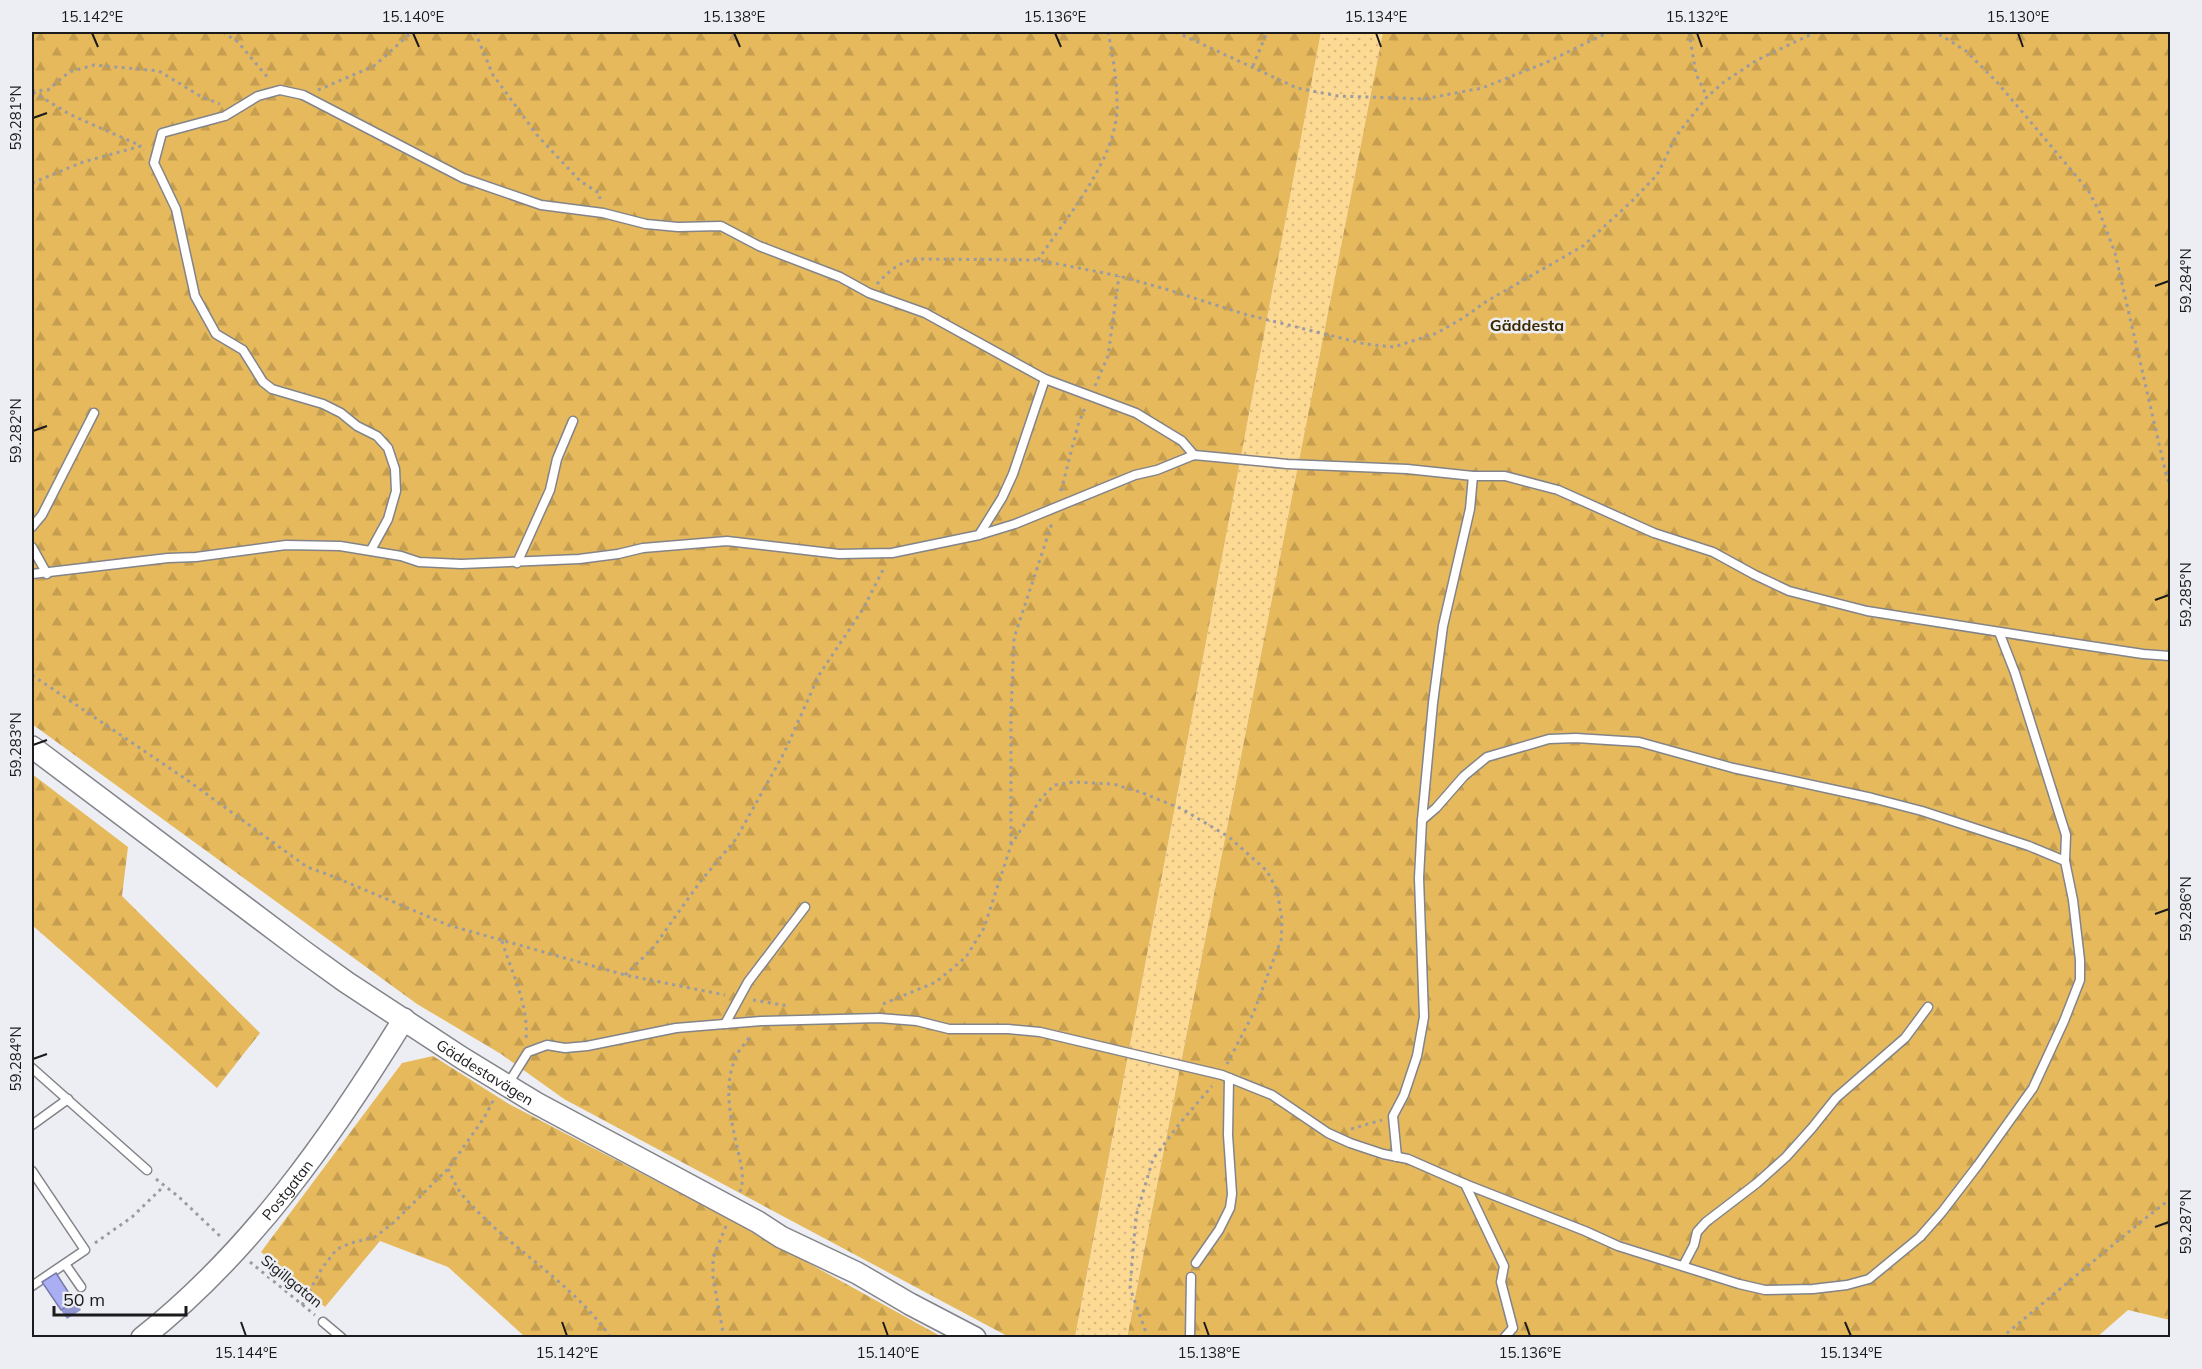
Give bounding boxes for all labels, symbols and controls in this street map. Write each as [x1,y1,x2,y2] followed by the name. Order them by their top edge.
[61,7,124,26] text: 15.142°E
[382,7,445,26] text: 15.140°E
[703,7,766,26] text: 15.138°E
[1024,7,1087,26] text: 15.136°E
[1345,7,1408,26] text: 15.134°E
[1666,7,1729,26] text: 15.132°E
[1987,7,2050,26] text: 15.130°E
[6,85,25,151] text: 59.281°N
[2176,248,2195,314] text: 59.284°N
[1490,315,1564,335] district label: Gäddesta
[6,398,25,464] text: 59.282°N
[2176,562,2195,628] text: 59.285°N
[6,712,25,778] text: 59.283°N
[2176,876,2195,942] text: 59.286°N
[6,1026,25,1092] text: 59.284°N
[433,1035,537,1109] street label: Gäddestavägen
[257,1156,317,1224] street label: Postgatan
[2176,1189,2195,1255] text: 59.287°N
[257,1250,327,1312] street label: Sigillgatan
[54,1279,186,1317] scale bar
[63,1288,105,1311] text: 50 m
[215,1343,278,1362] text: 15.144°E
[536,1343,599,1362] text: 15.142°E
[857,1343,920,1362] text: 15.140°E
[1178,1343,1241,1362] text: 15.138°E
[1499,1343,1562,1362] text: 15.136°E
[1820,1343,1883,1362] text: 15.134°E

